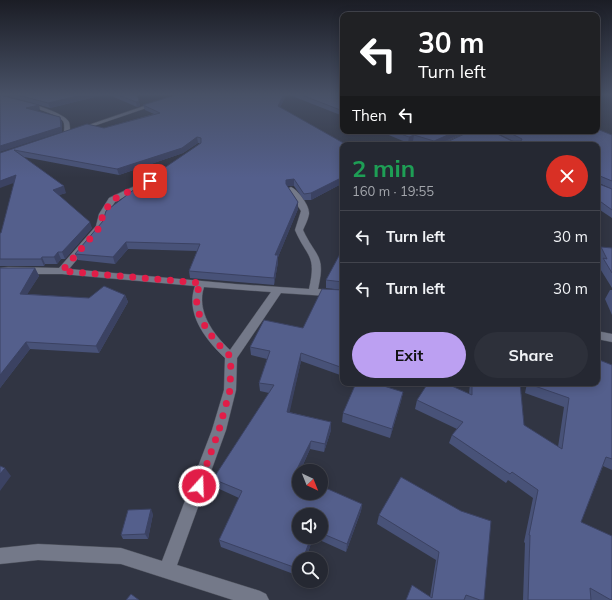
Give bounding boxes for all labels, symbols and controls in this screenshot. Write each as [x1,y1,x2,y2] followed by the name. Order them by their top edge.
[418,25,484,60] text: 30 m
[352,28,404,80] icon: left
[418,60,486,83] text: Turn left
[395,104,417,126] icon: left
[352,106,387,125] text: Then
[352,153,415,183] text: 2 min
[546,155,588,197] button: close
[133,164,167,198] pin
[139,170,161,192] icon: arrive
[352,183,434,199] text: 160 m · 19:55
[352,226,374,248] icon: left
[386,227,445,246] text: Turn left
[553,227,588,246] text: 30 m
[352,278,374,300] icon: left
[386,279,445,298] text: Turn left
[553,279,588,298] text: 30 m
[352,332,466,378] button: Exit
[474,332,588,378] button: Share
[292,464,328,500] north arrow
[292,464,328,588] map controls
[178,465,220,507] position arrow
[292,508,328,544] button: sound
[292,552,328,588] button: search

